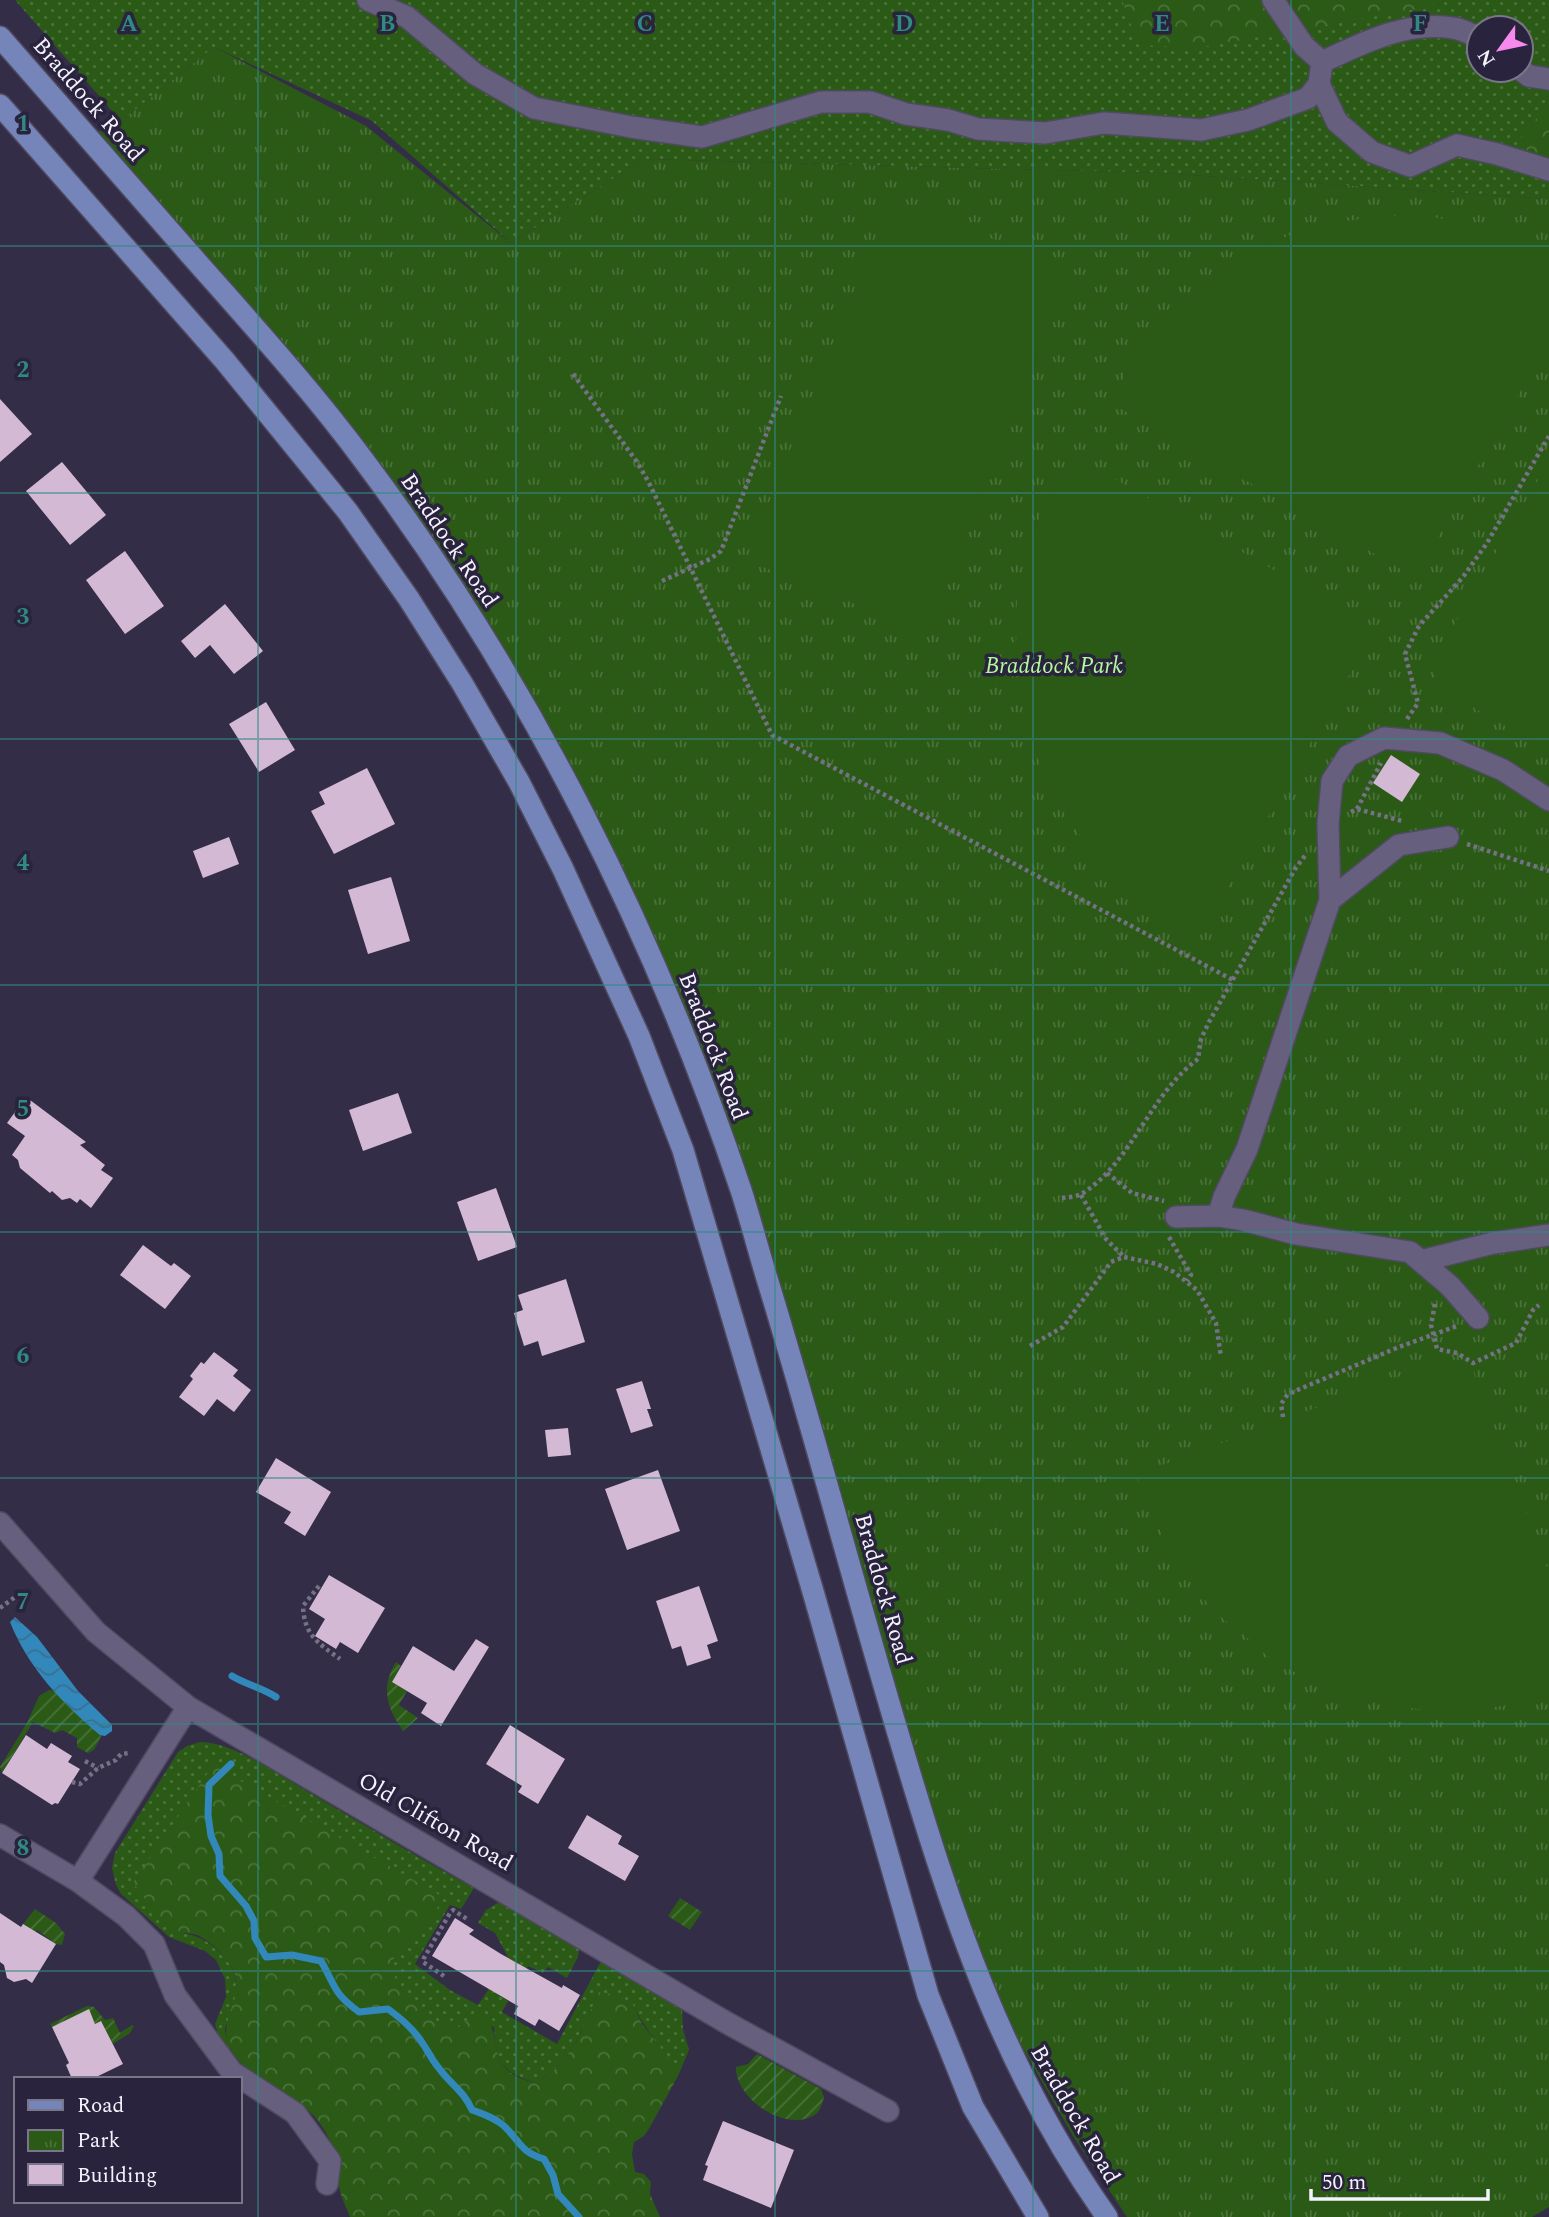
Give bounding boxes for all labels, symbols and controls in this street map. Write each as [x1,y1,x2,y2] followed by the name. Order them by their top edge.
[120,7,138,42] text: A
[379,7,395,42] text: B
[637,7,653,42] text: C
[895,7,913,42] text: D
[1154,7,1170,42] text: E
[1413,7,1427,42] text: F
[1465,14,1535,84] north arrow
[24,30,152,170] street label: Braddock Road
[1471,43,1503,72] text: N
[17,107,29,142] text: 1
[17,353,30,388] text: 2
[391,467,507,615] street label: Braddock Road
[17,600,30,635] text: 3
[985,649,1123,684] park label: Braddock Park
[17,846,30,881] text: 4
[668,968,757,1125] street label: Braddock Road
[17,1092,29,1127] text: 5
[17,1339,30,1374] text: 6
[844,1510,921,1669] street label: Braddock Road
[17,1585,29,1620] text: 7
[351,1764,519,1881] street label: Old Clifton Road
[17,1831,29,1866] text: 8
[1021,2039,1129,2191] street label: Braddock Road
[14,2077,242,2203] legend
[77,2090,124,2122] text: Road
[77,2125,121,2157] text: Park
[1311,2158,1488,2202] scale bar
[77,2160,157,2192] text: Building
[1322,2167,1366,2199] text: 50 m

